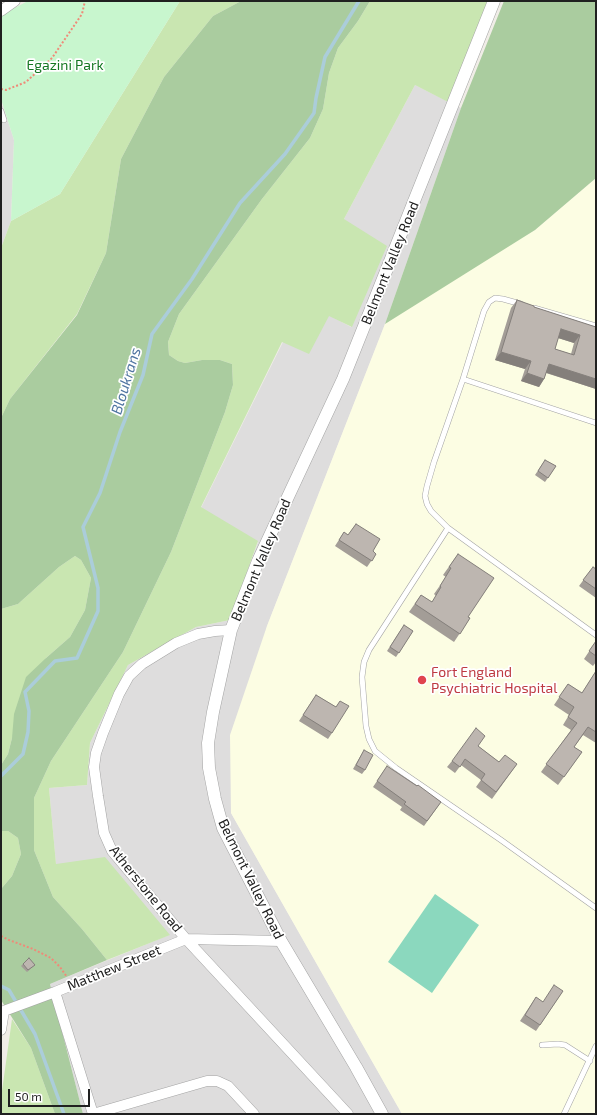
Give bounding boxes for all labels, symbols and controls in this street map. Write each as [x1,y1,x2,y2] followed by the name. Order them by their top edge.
[26,57,104,73] park label: Egazini Park
[358,199,422,327] street label: Belmont Valley Road
[107,345,145,417] water label: Bloukrans
[228,496,294,624] street label: Belmont Valley Road
[431,664,557,696] place label: Fort England Psychiatric Hospital
[416,674,428,686] marker: Fort England Psychiatric Hospital
[215,816,287,942] street label: Belmont Valley Road
[106,842,186,936] street label: Atherstone Road
[65,942,163,994] street label: Matthew Street
[10,1081,92,1107] scale bar
[15,1089,42,1103] text: 50 m

